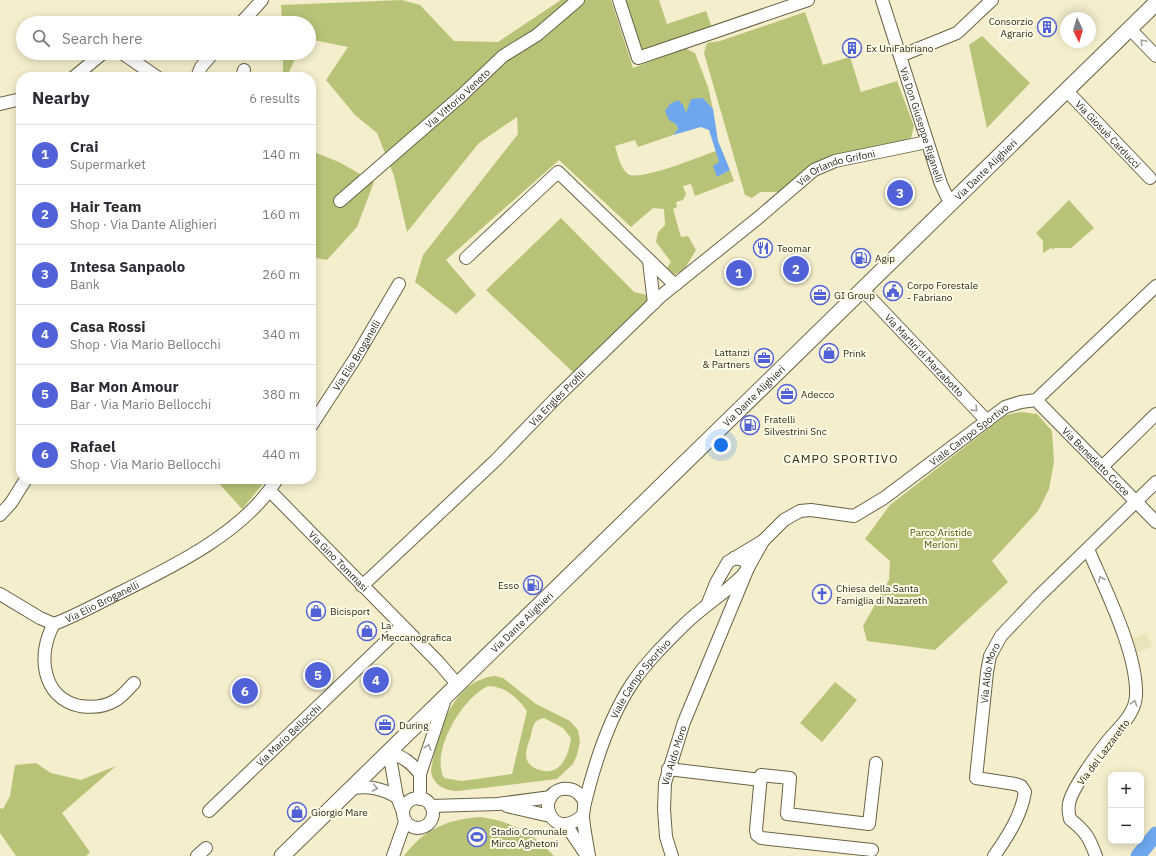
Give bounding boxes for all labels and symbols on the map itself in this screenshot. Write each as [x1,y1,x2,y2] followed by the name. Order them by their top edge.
[1060,12,1096,48] north arrow
[989,15,1033,40] place label: Consorzio Agrario
[1036,16,1058,38] building icon: Consorzio Agrario
[841,37,863,59] building icon: Ex UniFabriano
[1140,39,1148,47] one-way arrow
[866,42,934,55] place label: Ex UniFabriano
[422,66,493,131] street label: Via Vittorio Veneto
[897,66,946,184] street label: Via Don Giuseppe Riganelli
[1072,98,1143,171] street label: Via Giosuè Carducci
[952,136,1020,203] street label: Via Dante Alighieri
[794,147,876,189] street label: Via Orlando Grifoni
[887,178,913,208] pin: 3
[752,237,774,259] restaurant icon: Teomar
[777,242,811,255] place label: Teomar
[850,247,872,269] fuel station icon: Agip
[875,252,895,265] place label: Agip
[783,254,809,284] pin: 2
[726,258,752,288] pin: 1
[907,279,979,304] place label: Corpo Forestale - Fabriano
[882,280,904,302] public building icon: Corpo Forestale - Fabriano
[809,284,831,306] office icon: GI Group
[834,289,875,302] place label: GI Group
[882,311,967,400] street label: Via Martiri di Marzabotto
[330,318,383,393] street label: Via Elio Broganelli
[818,342,840,364] shop icon: Prink
[702,346,750,371] place label: Lattanzi & Partners
[753,347,775,369] office icon: Lattanzi & Partners
[843,347,867,360] place label: Prink
[720,363,788,429] street label: Via Dante Alighieri
[526,367,588,429] street label: Via Engles Profili
[776,383,798,405] office icon: Adecco
[801,388,835,401] place label: Adecco
[927,400,1012,469] street label: Viale Campo Sportivo
[971,404,978,412] one-way arrow
[764,413,827,438] place label: Fratelli Silvestrini Snc
[739,414,761,436] fuel station icon: Fratelli Silvestrini Snc
[1059,424,1133,499] street label: Via Benedetto Croce
[711,435,731,455] your location
[784,451,898,466] district label: CAMPO SPORTIVO
[910,526,973,551] park label: Parco Aristide Merloni
[306,528,371,594] street label: Via Gino Tommasi
[522,574,544,596] fuel station icon: Esso
[1098,576,1106,584] one-way arrow
[63,578,141,626] street label: Via Elio Broganelli
[498,579,519,592] place label: Esso
[836,582,927,607] place label: Chiesa della Santa Famiglia di Nazareth
[811,583,833,605] church icon: Chiesa della Santa Famiglia di Nazareth
[488,589,556,656] street label: Via Dante Alighieri
[305,600,327,622] shop icon: Bicisport
[330,605,371,618] place label: Bicisport
[381,619,452,644] place label: La Meccanografica
[356,620,378,642] shop icon: La Meccanografica
[608,636,674,721] street label: Viale Campo Sportivo
[978,640,1003,704] street label: Via Aldo Moro
[305,660,331,690] pin: 5
[363,665,389,695] pin: 4
[232,676,258,706] pin: 6
[1129,699,1138,706] one-way arrow
[254,701,324,769] street label: Via Mario Bellocchi
[374,714,396,736] office icon: During
[1074,716,1133,788] street label: Via del Lazzaretto
[399,719,429,732] place label: During
[659,723,690,787] street label: Via Aldo Moro
[424,743,432,750] one-way arrow
[372,783,378,791] one-way arrow
[286,801,308,823] shop icon: Giorgio Mare
[311,806,368,819] place label: Giorgio Mare
[491,825,568,850] place label: Stadio Comunale Mirco Aghetoni
[466,826,488,848] sports icon: Stadio Comunale Mirco Aghetoni

